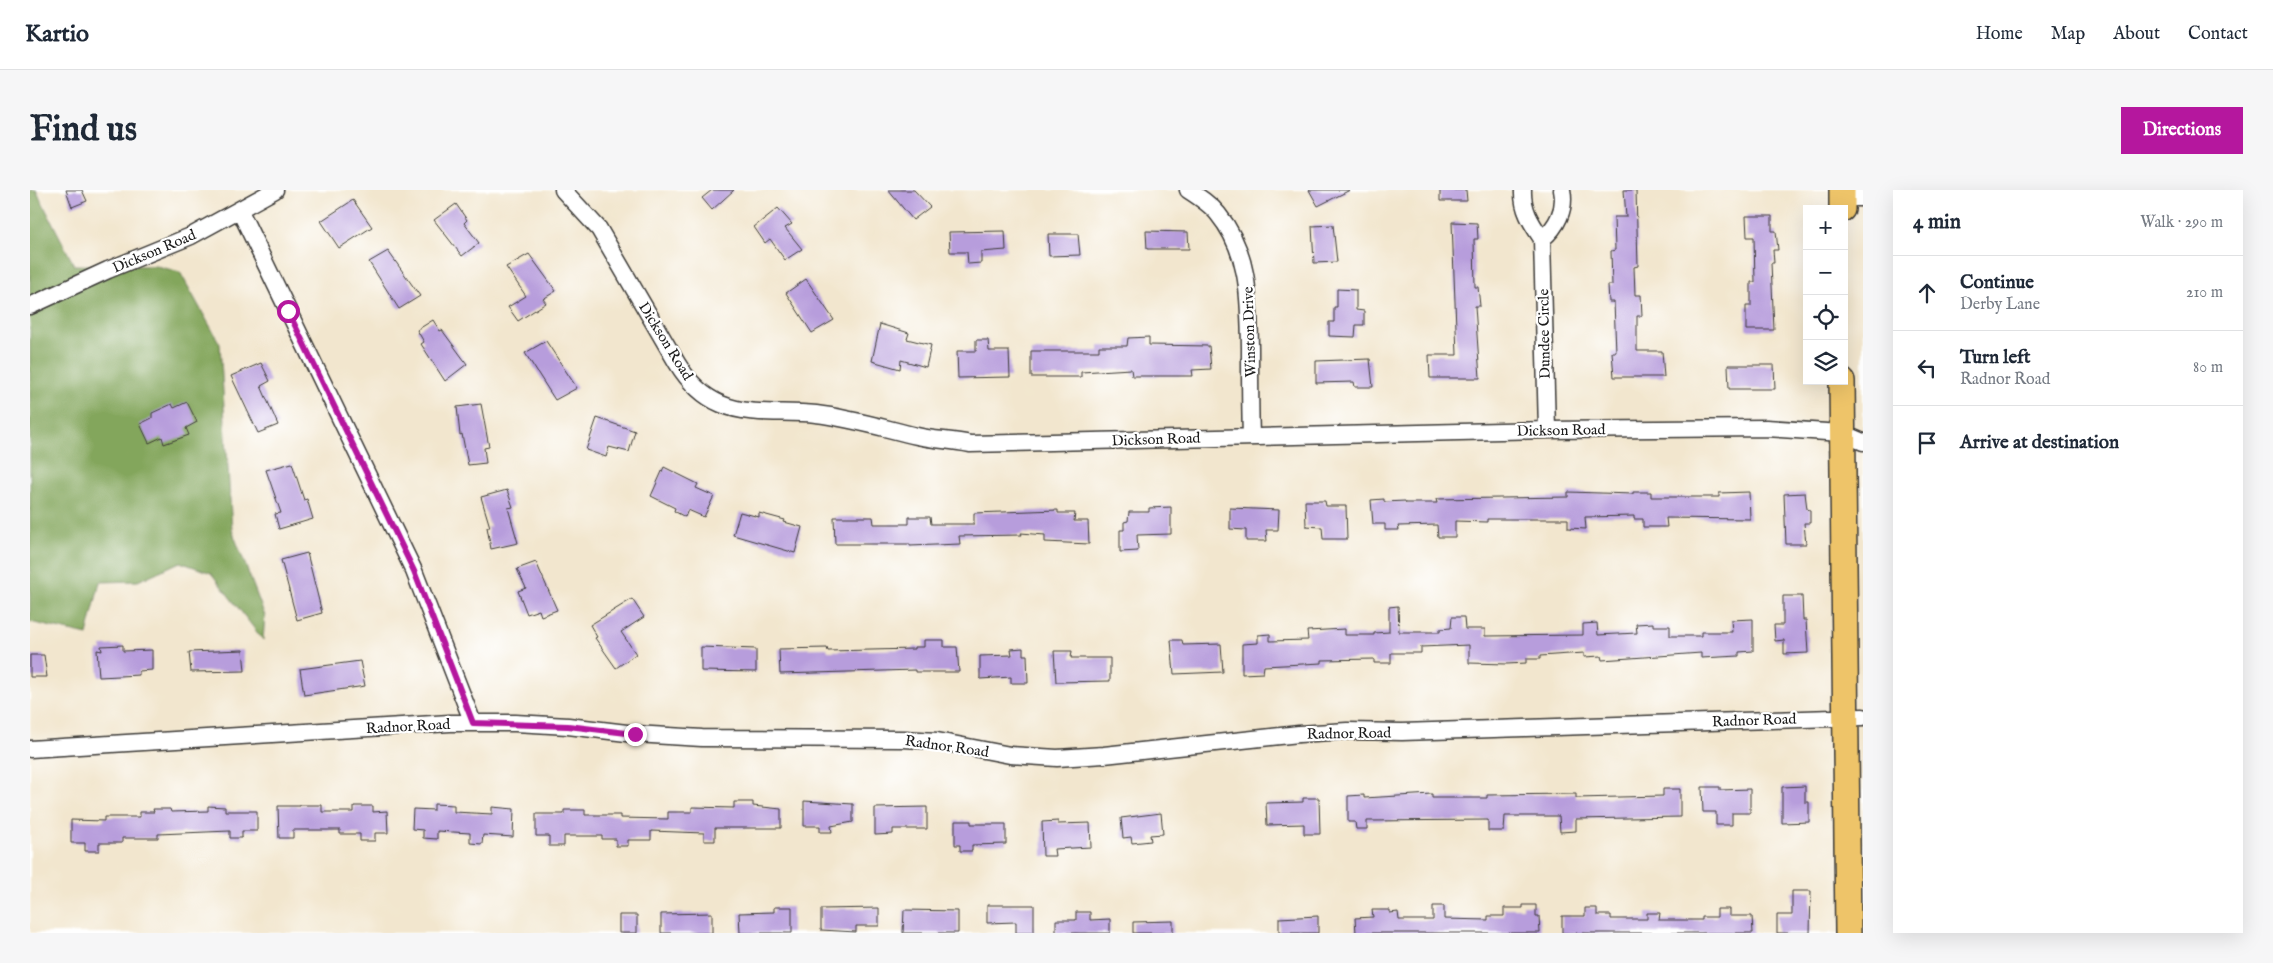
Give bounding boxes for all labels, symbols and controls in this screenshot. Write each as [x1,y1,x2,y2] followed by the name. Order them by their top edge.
[25,19,89,50] text: Kartio
[1976,23,2023,46] text: Home
[2051,23,2085,46] text: Map
[2113,23,2160,46] text: About
[2188,23,2248,46] text: Contact
[2121,107,2243,154] button: Directions
[30,108,137,153] text: Find us
[1803,205,1848,385] map controls
[1803,205,1848,250] button: +
[1913,209,1961,236] text: 4 min
[2140,213,2223,233] text: Walk · 290 m
[110,225,200,278] street label: Dickson Road
[1803,250,1848,295] button: −
[1960,271,2034,295] text: Continue
[1913,279,1941,307] icon: ahead
[2186,283,2223,303] text: 210 m
[1238,286,1261,378] street label: Winston Drive
[1534,289,1555,379] street label: Dundee Circle
[1803,295,1848,340] button: locate
[1960,295,2040,315] text: Derby Lane
[634,299,698,385] street label: Dickson Road
[277,300,300,323] route start
[1803,340,1848,385] button: layers
[1960,346,2031,370] text: Turn left
[1913,354,1941,382] icon: left
[2193,358,2223,378] text: 80 m
[1960,370,2050,390] text: Radnor Road
[1516,420,1607,441] street label: Dickson Road
[1111,428,1202,451] street label: Dickson Road
[1913,429,1941,457] icon: arrive
[1960,431,2119,455] text: Arrive at destination
[1711,709,1798,731] street label: Radnor Road
[365,715,452,738] street label: Radnor Road
[624,723,647,746] route end
[1307,723,1392,744] street label: Radnor Road
[904,731,991,762] street label: Radnor Road

